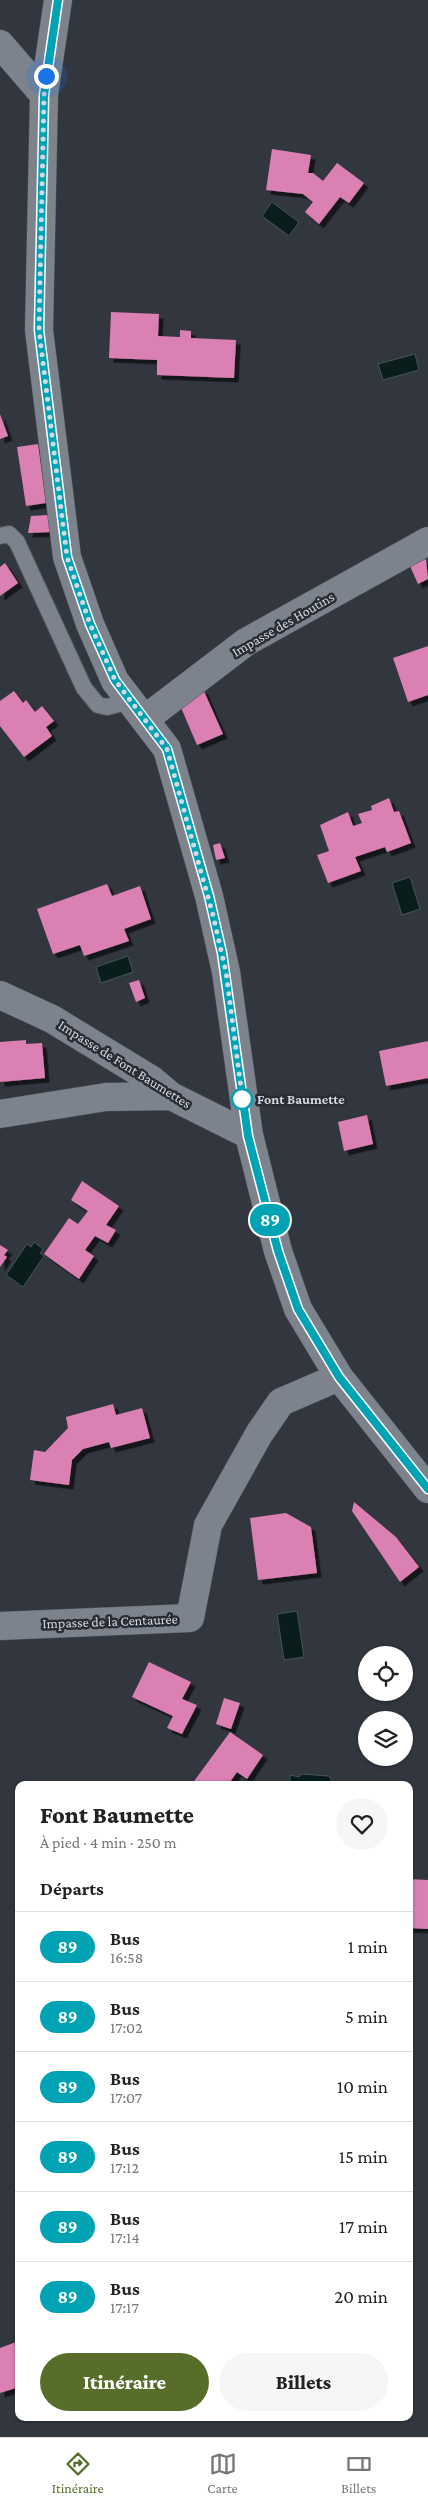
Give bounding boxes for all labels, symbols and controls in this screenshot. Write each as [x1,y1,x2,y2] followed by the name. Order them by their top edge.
[34,64,59,89] your location
[229,588,337,660] street label: Impasse des Houtins
[56,1017,194,1111] street label: Impasse de Font Baumettes
[231,1088,253,1110] marker: Font Baumette
[257,1091,345,1107] place label: Font Baumette
[248,1204,292,1236] line badge: 89
[260,1210,280,1230] text: 89
[42,1611,178,1631] street label: Impasse de la Centaurée
[358,1646,413,1766] map controls
[358,1646,413,1701] button: locate
[358,1711,413,1766] button: layers
[336,1798,388,1850] button: heart
[40,1801,194,1828] text: Font Baumette
[40,1834,177,1851] text: À pied · 4 min · 250 m
[40,1878,104,1899] text: Départs
[110,1928,140,1949] text: Bus
[348,1936,388,1957] text: 1 min
[57,1937,78,1957] text: 89
[110,1949,143,1966] text: 16:58
[110,1998,140,2019] text: Bus
[345,2006,388,2027] text: 5 min
[57,2007,78,2027] text: 89
[110,2019,143,2036] text: 17:02
[110,2068,140,2089] text: Bus
[337,2076,388,2097] text: 10 min
[57,2077,78,2097] text: 89
[110,2089,142,2106] text: 17:07
[110,2138,140,2159] text: Bus
[339,2146,388,2167] text: 15 min
[57,2147,78,2167] text: 89
[110,2159,139,2176] text: 17:12
[110,2208,140,2229] text: Bus
[339,2216,388,2237] text: 17 min
[57,2217,78,2237] text: 89
[110,2229,140,2246] text: 17:14
[110,2278,140,2299] text: Bus
[334,2286,388,2307] text: 20 min
[57,2287,78,2307] text: 89
[110,2299,139,2316] text: 17:17
[40,2353,209,2411] button: Itinéraire
[219,2353,388,2411] button: Billets
[52,2450,104,2496] tab: Itinéraire
[207,2450,238,2496] tab: Carte
[341,2450,376,2496] tab: Billets

